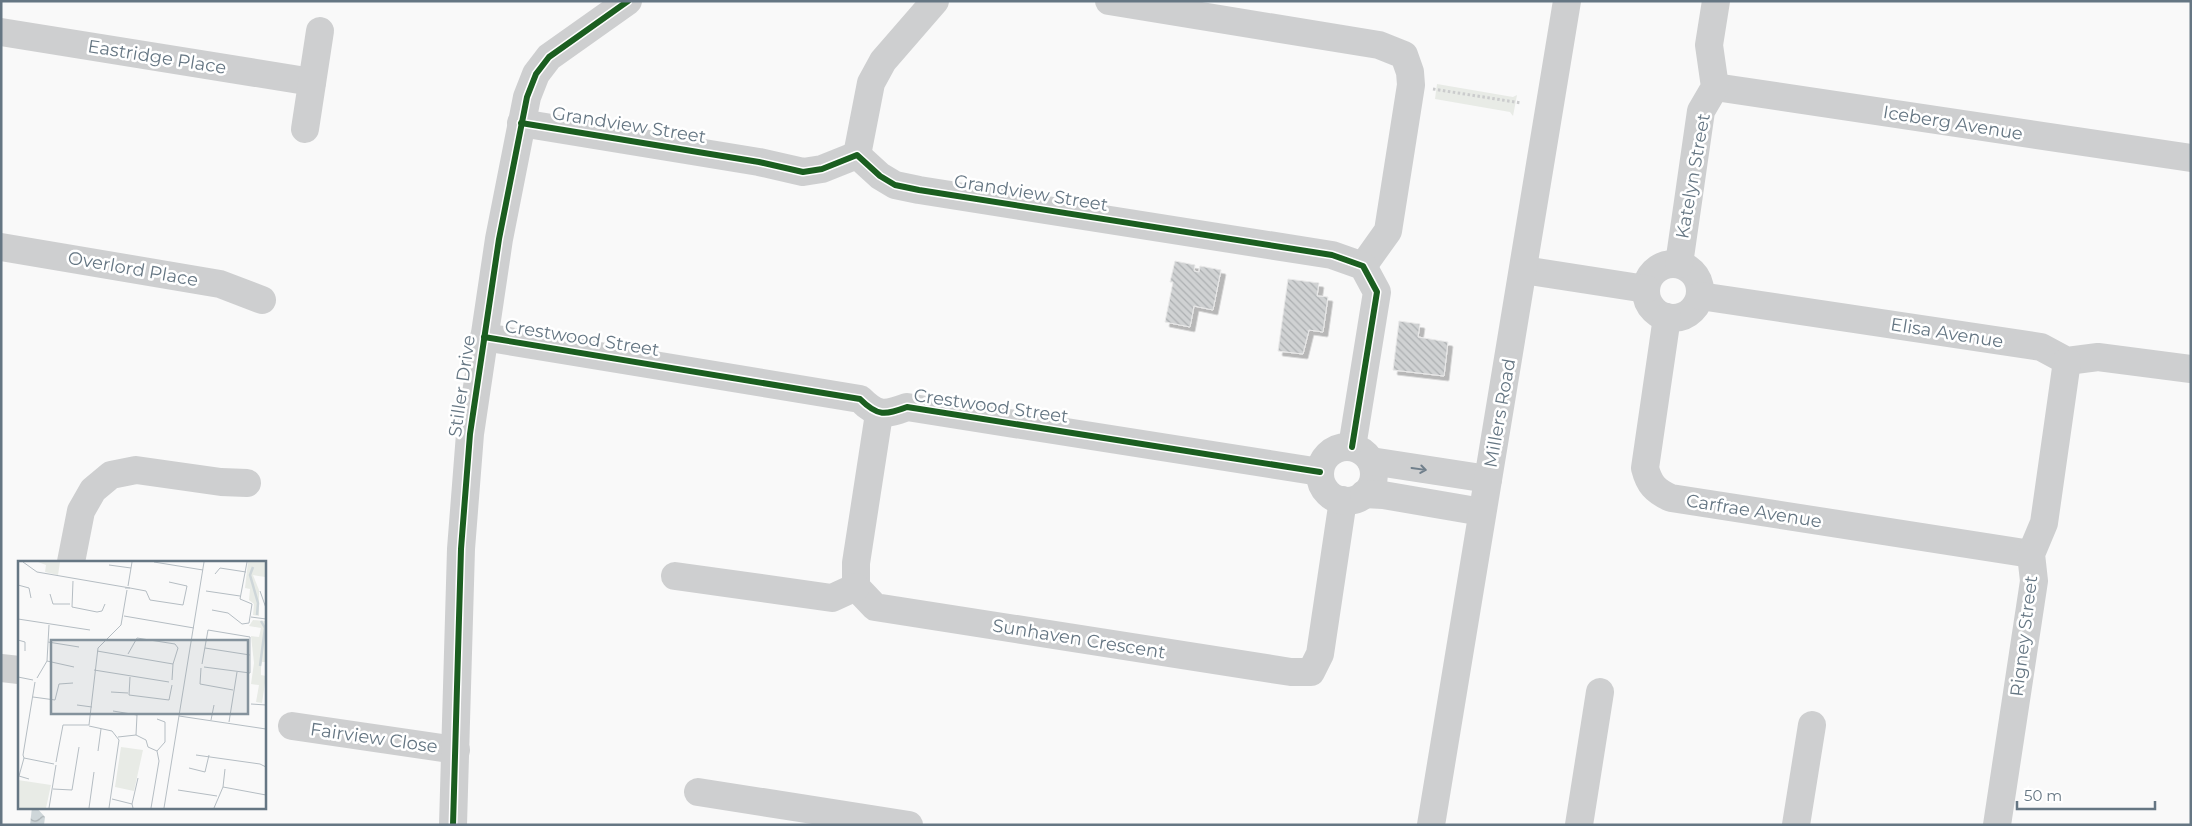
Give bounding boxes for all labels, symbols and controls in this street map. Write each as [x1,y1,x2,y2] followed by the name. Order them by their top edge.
[86,35,228,79] street label: Eastridge Place
[1881,101,2025,145] street label: Iceberg Avenue
[550,102,708,148] street label: Grandview Street
[1671,112,1715,240] street label: Katelyn Street
[952,170,1110,216] street label: Grandview Street
[66,247,200,291] street label: Overlord Place
[1889,313,2005,353] street label: Elisa Avenue
[503,315,661,361] street label: Crestwood Street
[444,333,480,438] street label: Stiller Drive
[1480,357,1520,469] street label: Millers Road
[912,384,1070,428] street label: Crestwood Street
[1410,464,1426,474] one-way arrow
[1685,489,1824,533] street label: Carfrae Avenue
[18,561,265,808] inset map
[2006,574,2042,698] street label: Rigney Street
[991,614,1167,664] street label: Sunhaven Crescent
[309,718,439,758] street label: Fairview Close
[2017,778,2154,810] scale bar
[2024,786,2062,805] text: 50 m

